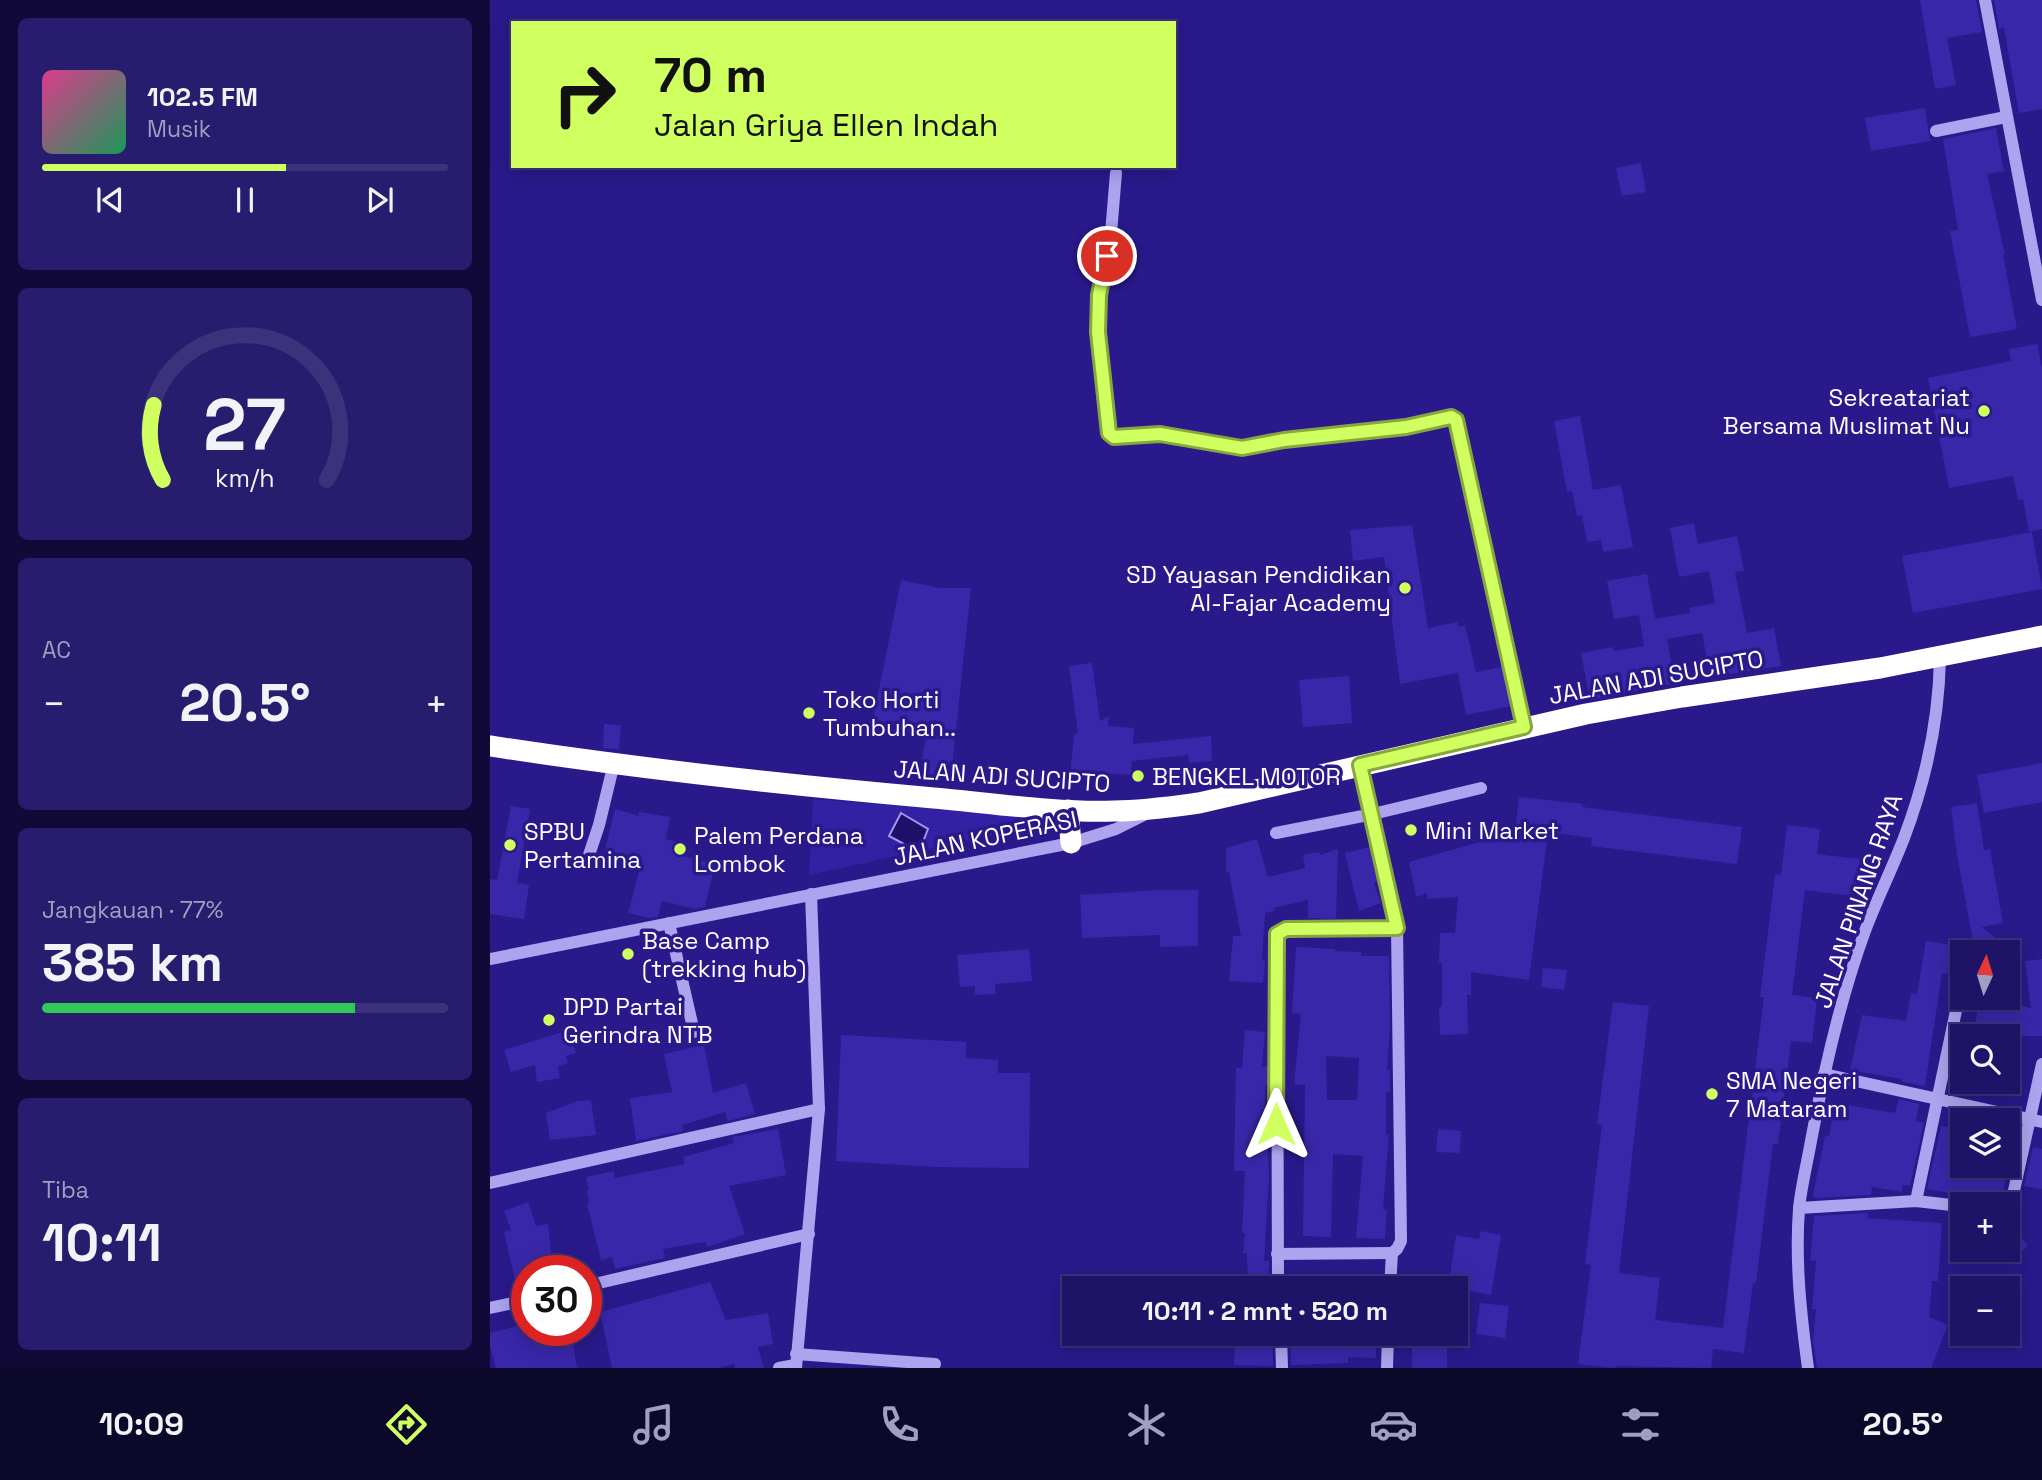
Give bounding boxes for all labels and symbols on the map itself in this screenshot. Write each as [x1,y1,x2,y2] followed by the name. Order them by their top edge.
[1077,226,1137,286] pin
[1723,382,1970,441] place label: Sekreatariat Bersama Muslimat Nu
[1976,403,1992,419] marker: Sekreatariat Bersama Muslimat Nu
[1126,559,1391,618] place label: SD Yayasan Pendidikan Al-Fajar Academy
[1397,580,1413,596] marker: SD Yayasan Pendidikan Al-Fajar Academy
[1546,643,1766,711] street label: JALAN ADI SUCIPTO
[823,684,956,743] place label: Toko Horti Tumbuhan..
[801,705,817,721] marker: Toko Horti Tumbuhan..
[892,753,1112,799] street label: JALAN ADI SUCIPTO
[1152,761,1341,792] place label: BENGKEL MOTOR
[1130,768,1146,784] marker: BENGKEL MOTOR
[1807,790,1909,1012] street label: JALAN PINANG RAYA
[890,803,1080,873] street label: JALAN KOPERASI
[1425,815,1559,846] place label: Mini Market
[524,816,641,875] place label: SPBU Pertamina
[694,820,864,879] place label: Palem Perdana Lombok
[1403,822,1419,838] marker: Mini Market
[502,837,518,853] marker: SPBU Pertamina
[672,841,688,857] marker: Palem Perdana Lombok
[642,925,806,984] place label: Base Camp (trekking hub)
[1950,940,2020,1010] north arrow
[620,946,636,962] marker: Base Camp (trekking hub)
[563,991,713,1050] place label: DPD Partai Gerindra NTB
[541,1012,557,1028] marker: DPD Partai Gerindra NTB
[1726,1065,1857,1124] place label: SMA Negeri 7 Mataram
[1704,1086,1720,1102] marker: SMA Negeri 7 Mataram
[1239,1087,1313,1161] position arrow
[511,1255,602,1346] speed limit sign: 30

